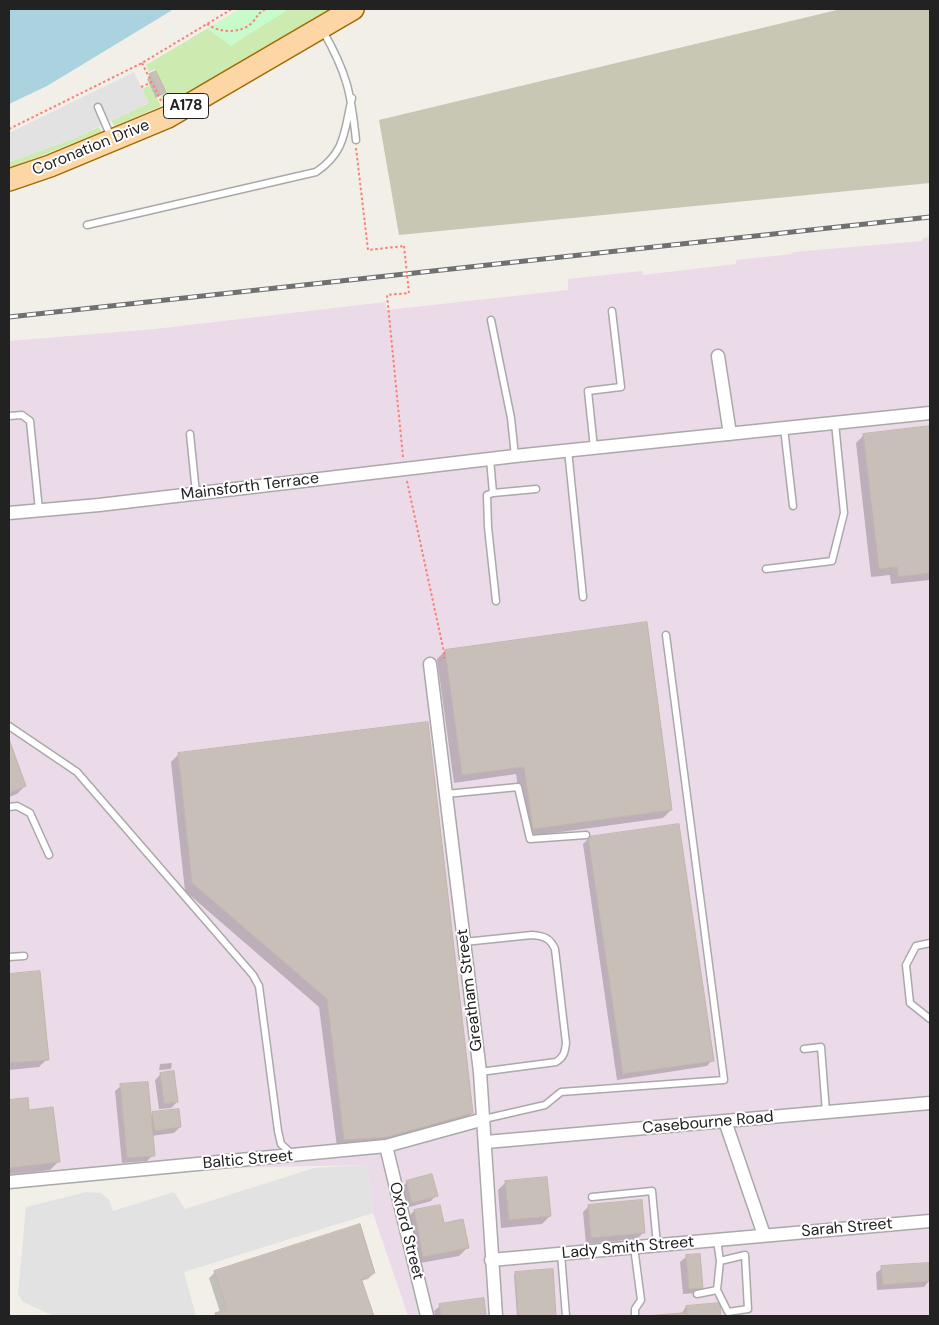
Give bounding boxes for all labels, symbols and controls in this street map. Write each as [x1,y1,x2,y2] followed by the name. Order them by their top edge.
[164,94,208,118] road number: A178
[30,116,152,180] street label: Coronation Drive
[180,469,320,505] street label: Mainsforth Terrace
[453,928,487,1052] street label: Greatham Street
[642,1108,774,1138] street label: Casebourne Road
[202,1146,294,1174] street label: Baltic Street
[385,1180,427,1282] street label: Oxford Street
[801,1214,893,1242] street label: Sarah Street
[561,1233,695,1263] street label: Lady Smith Street

